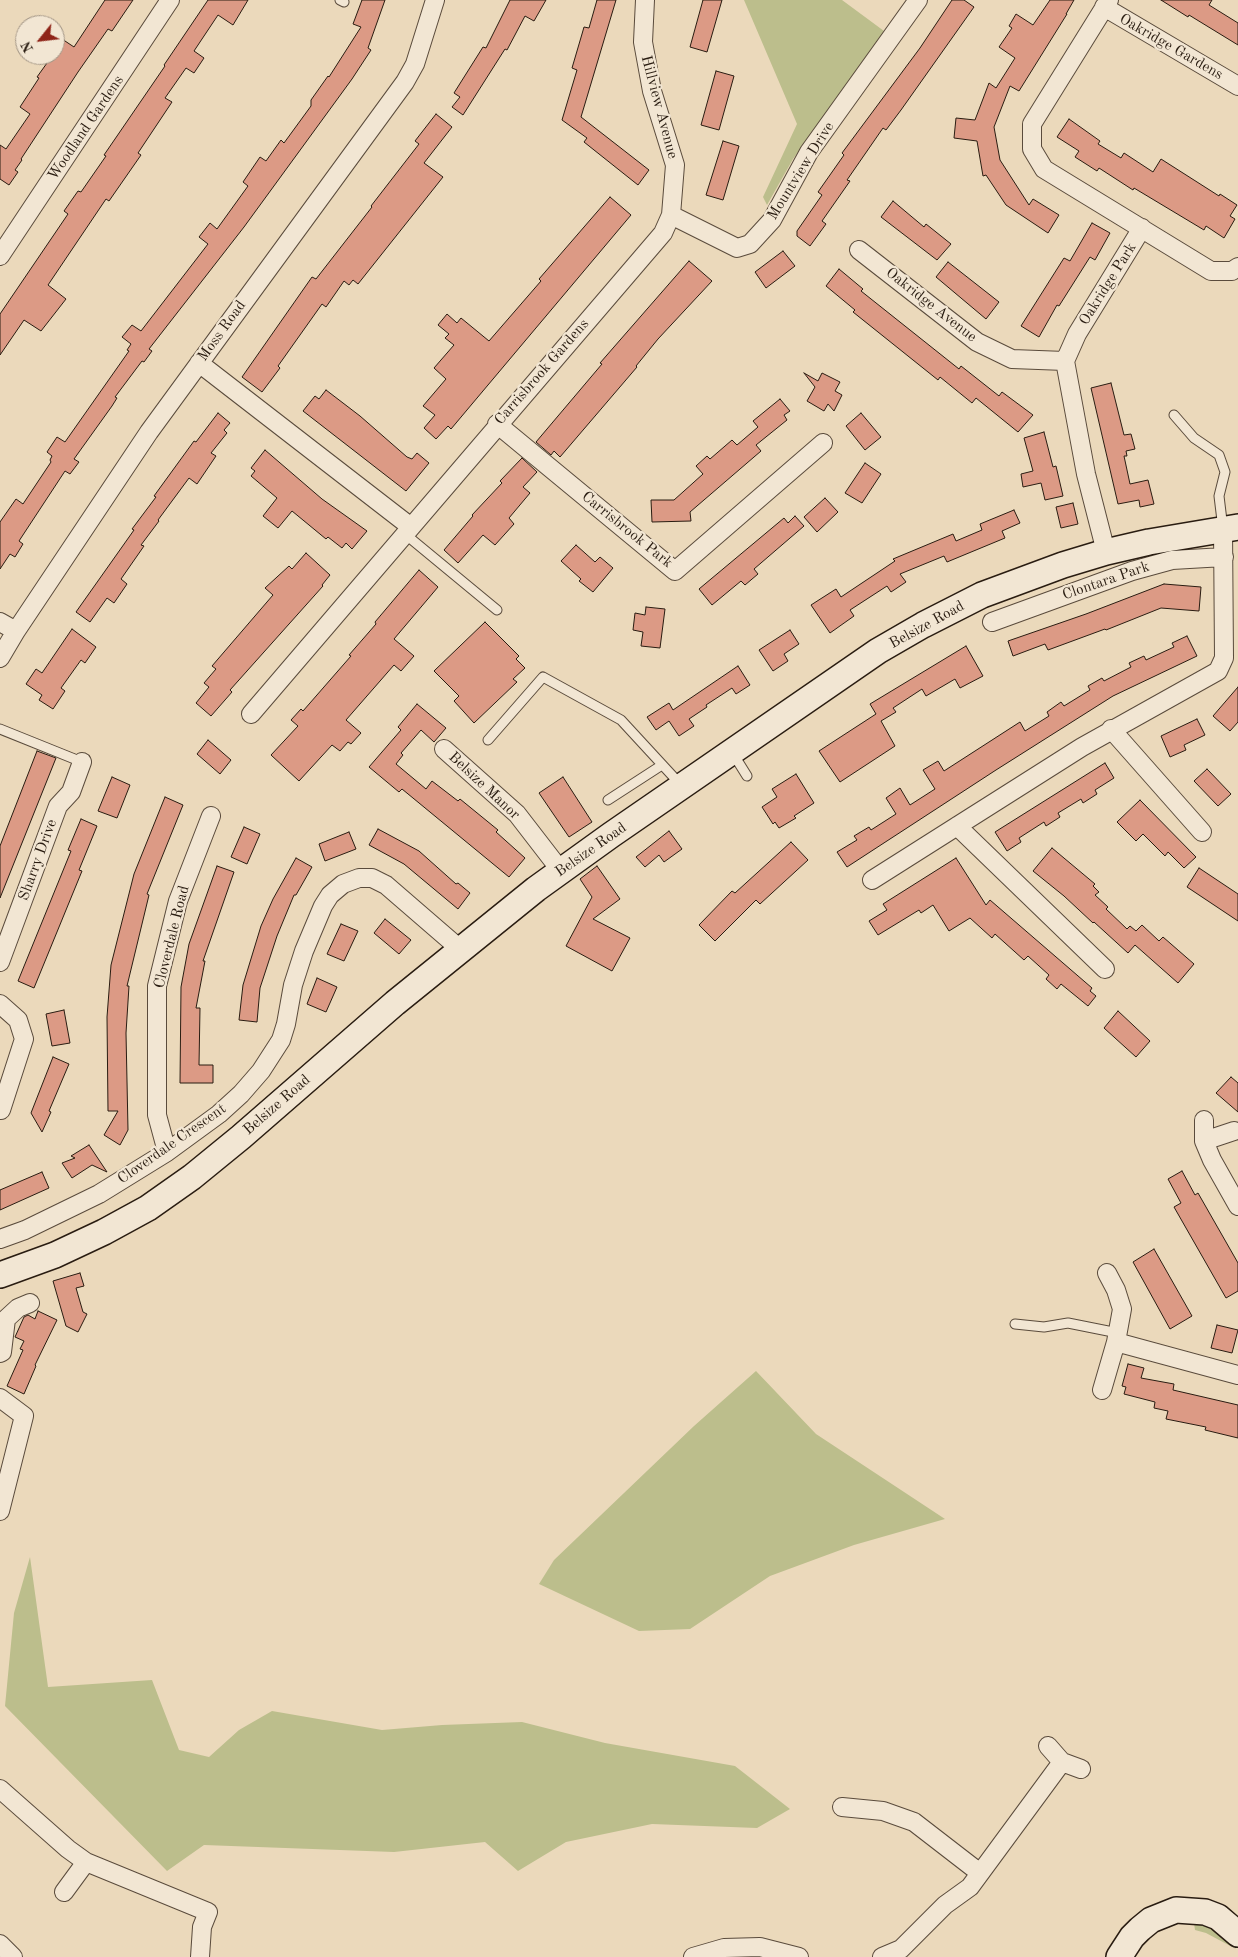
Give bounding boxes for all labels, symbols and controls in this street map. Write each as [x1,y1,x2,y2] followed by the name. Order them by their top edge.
[1116,10,1226,84] street label: Oakridge Gardens
[15,15,65,65] north arrow
[19,39,36,55] text: N
[637,53,681,161] street label: Hillview Avenue
[44,72,128,184] street label: Woodland Gardens
[764,119,838,223] street label: Mountview Drive
[1076,239,1140,329] street label: Oakridge Park
[882,264,980,346] street label: Oakridge Avenue
[194,297,250,365] street label: Moss Road
[491,315,593,429] street label: Carrisbrook Gardens
[578,488,676,572] street label: Carrisbrook Park
[1060,558,1152,604] street label: Clontara Park
[886,597,968,653] street label: Belsize Road
[445,748,523,824] street label: Belsize Manor
[15,817,61,903] street label: Sharry Drive
[552,819,630,881] street label: Belsize Road
[151,884,193,990] street label: Cloverdale Road
[240,1071,314,1139] street label: Belsize Road
[114,1100,230,1188] street label: Cloverdale Crescent

